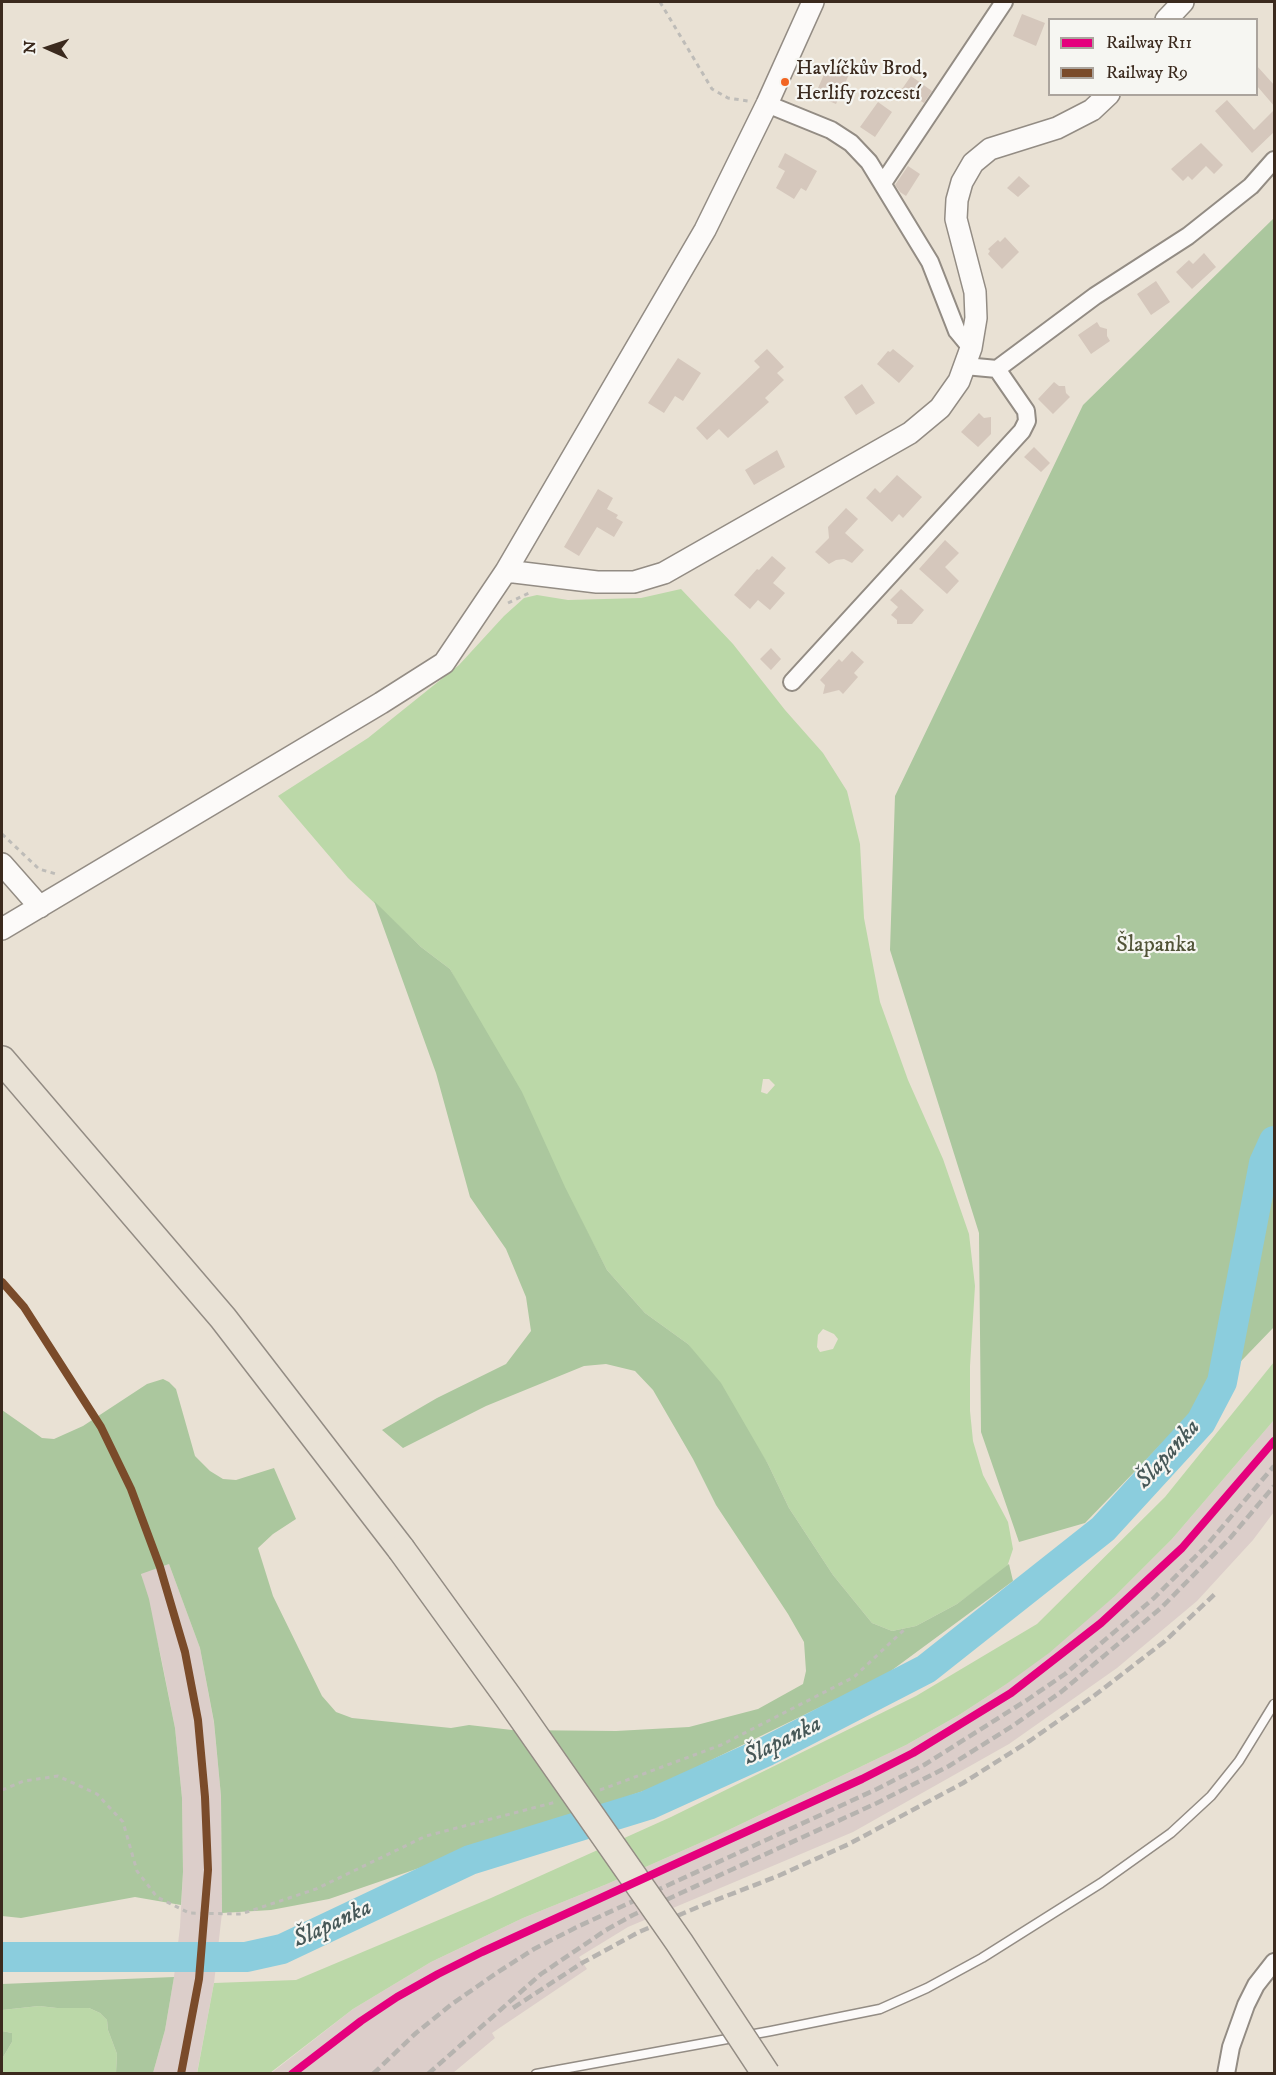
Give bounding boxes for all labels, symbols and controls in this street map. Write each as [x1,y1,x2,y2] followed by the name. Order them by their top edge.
[18,18,78,78] north arrow
[1048,18,1258,96] legend
[1106,32,1192,54] text: Railway R11
[20,40,40,54] text: N
[796,58,927,105] place label: Havlíčkův Brod, Herlify rozcestí
[1106,62,1188,84] text: Railway R9
[779,76,791,88] marker: Havlíčkův Brod, Herlify rozcestí
[1116,933,1196,959] park label: Šlapanka
[1130,1414,1208,1496] water label: Šlapanka
[739,1711,827,1773] water label: Šlapanka
[289,1894,377,1956] water label: Šlapanka

